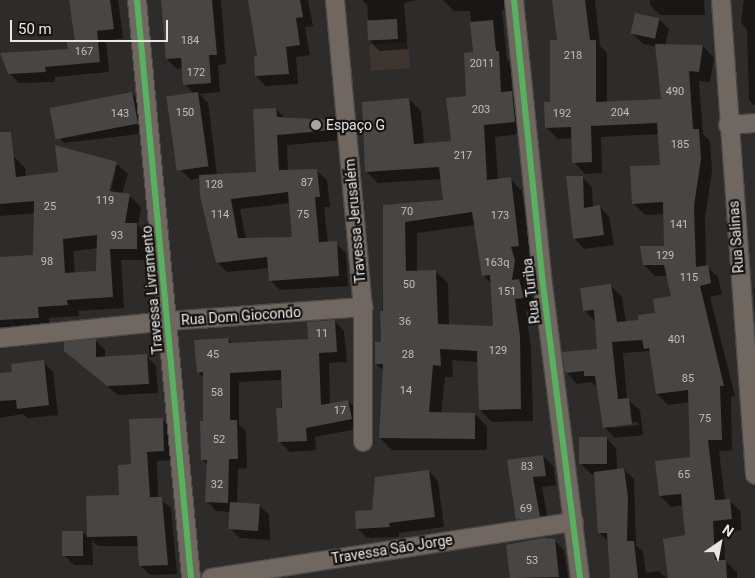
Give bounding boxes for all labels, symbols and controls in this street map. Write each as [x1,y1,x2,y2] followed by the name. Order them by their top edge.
[12,10,170,42] scale bar
[18,20,52,38] text: 50 m
[181,34,199,48] house number: 184
[75,45,93,59] house number: 167
[564,49,582,63] house number: 218
[470,57,494,71] house number: 2011
[187,66,205,80] house number: 172
[666,85,684,99] house number: 490
[472,103,490,117] house number: 203
[176,106,194,120] house number: 150
[611,106,629,120] house number: 204
[111,107,129,121] house number: 143
[553,107,571,121] house number: 192
[326,117,385,133] place label: Espaço G
[310,119,322,131] marker: Espaço G
[671,138,689,152] house number: 185
[454,149,472,163] house number: 217
[341,158,369,284] street label: Travessa Jerusalém
[301,176,313,190] house number: 87
[205,178,223,192] house number: 128
[96,194,114,208] house number: 119
[44,200,56,214] house number: 25
[725,200,747,274] street label: Rua Salinas
[401,205,413,219] house number: 70
[211,208,229,222] house number: 114
[297,208,309,222] house number: 75
[491,209,509,223] house number: 173
[670,218,688,232] house number: 141
[138,225,166,355] street label: Travessa Livramento
[111,229,123,243] house number: 93
[656,249,674,263] house number: 129
[41,255,53,269] house number: 98
[485,256,509,270] house number: 163q
[519,257,543,325] street label: Rua Turiba
[680,271,698,285] house number: 115
[403,278,415,292] house number: 50
[498,285,516,299] house number: 151
[180,303,302,329] street label: Rua Dom Giocondo
[399,315,411,329] house number: 36
[316,327,328,341] house number: 11
[668,333,686,347] house number: 401
[489,344,507,358] house number: 129
[207,348,219,362] house number: 45
[402,348,414,362] house number: 28
[682,372,694,386] house number: 85
[400,384,412,398] house number: 14
[211,386,223,400] house number: 58
[334,404,346,418] house number: 17
[699,412,711,426] house number: 75
[213,433,225,447] house number: 52
[521,460,533,474] house number: 83
[678,468,690,482] house number: 65
[211,478,223,492] house number: 32
[520,502,532,516] house number: 69
[695,518,745,568] north arrow
[720,521,737,540] text: N
[330,531,454,567] street label: Travessa São Jorge
[526,554,538,568] house number: 53

